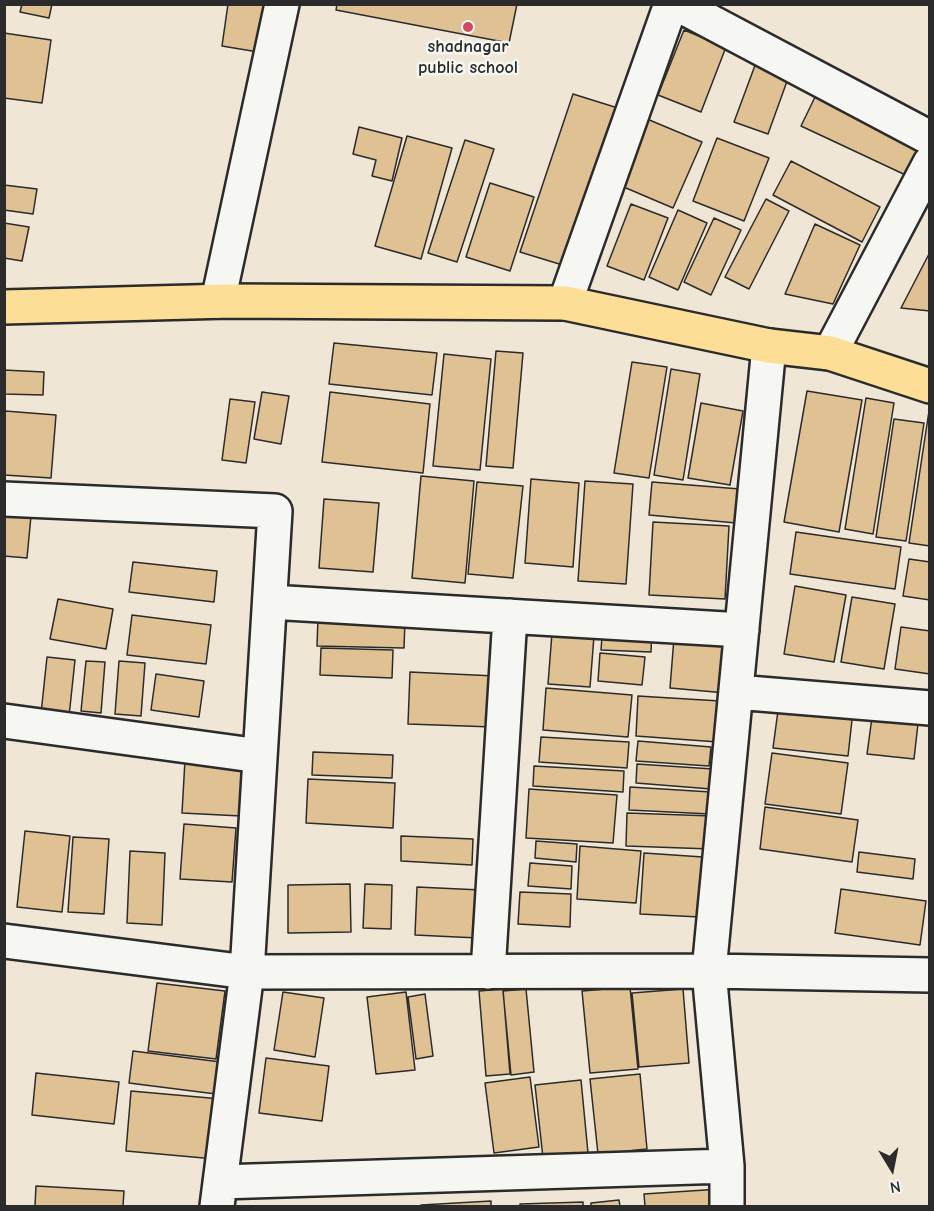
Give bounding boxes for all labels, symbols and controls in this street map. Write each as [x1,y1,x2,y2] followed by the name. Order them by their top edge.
[461,20,475,34] marker: shadnagar public school
[418,36,518,78] place label: shadnagar public school
[862,1139,922,1199] north arrow
[888,1177,902,1196] text: N

